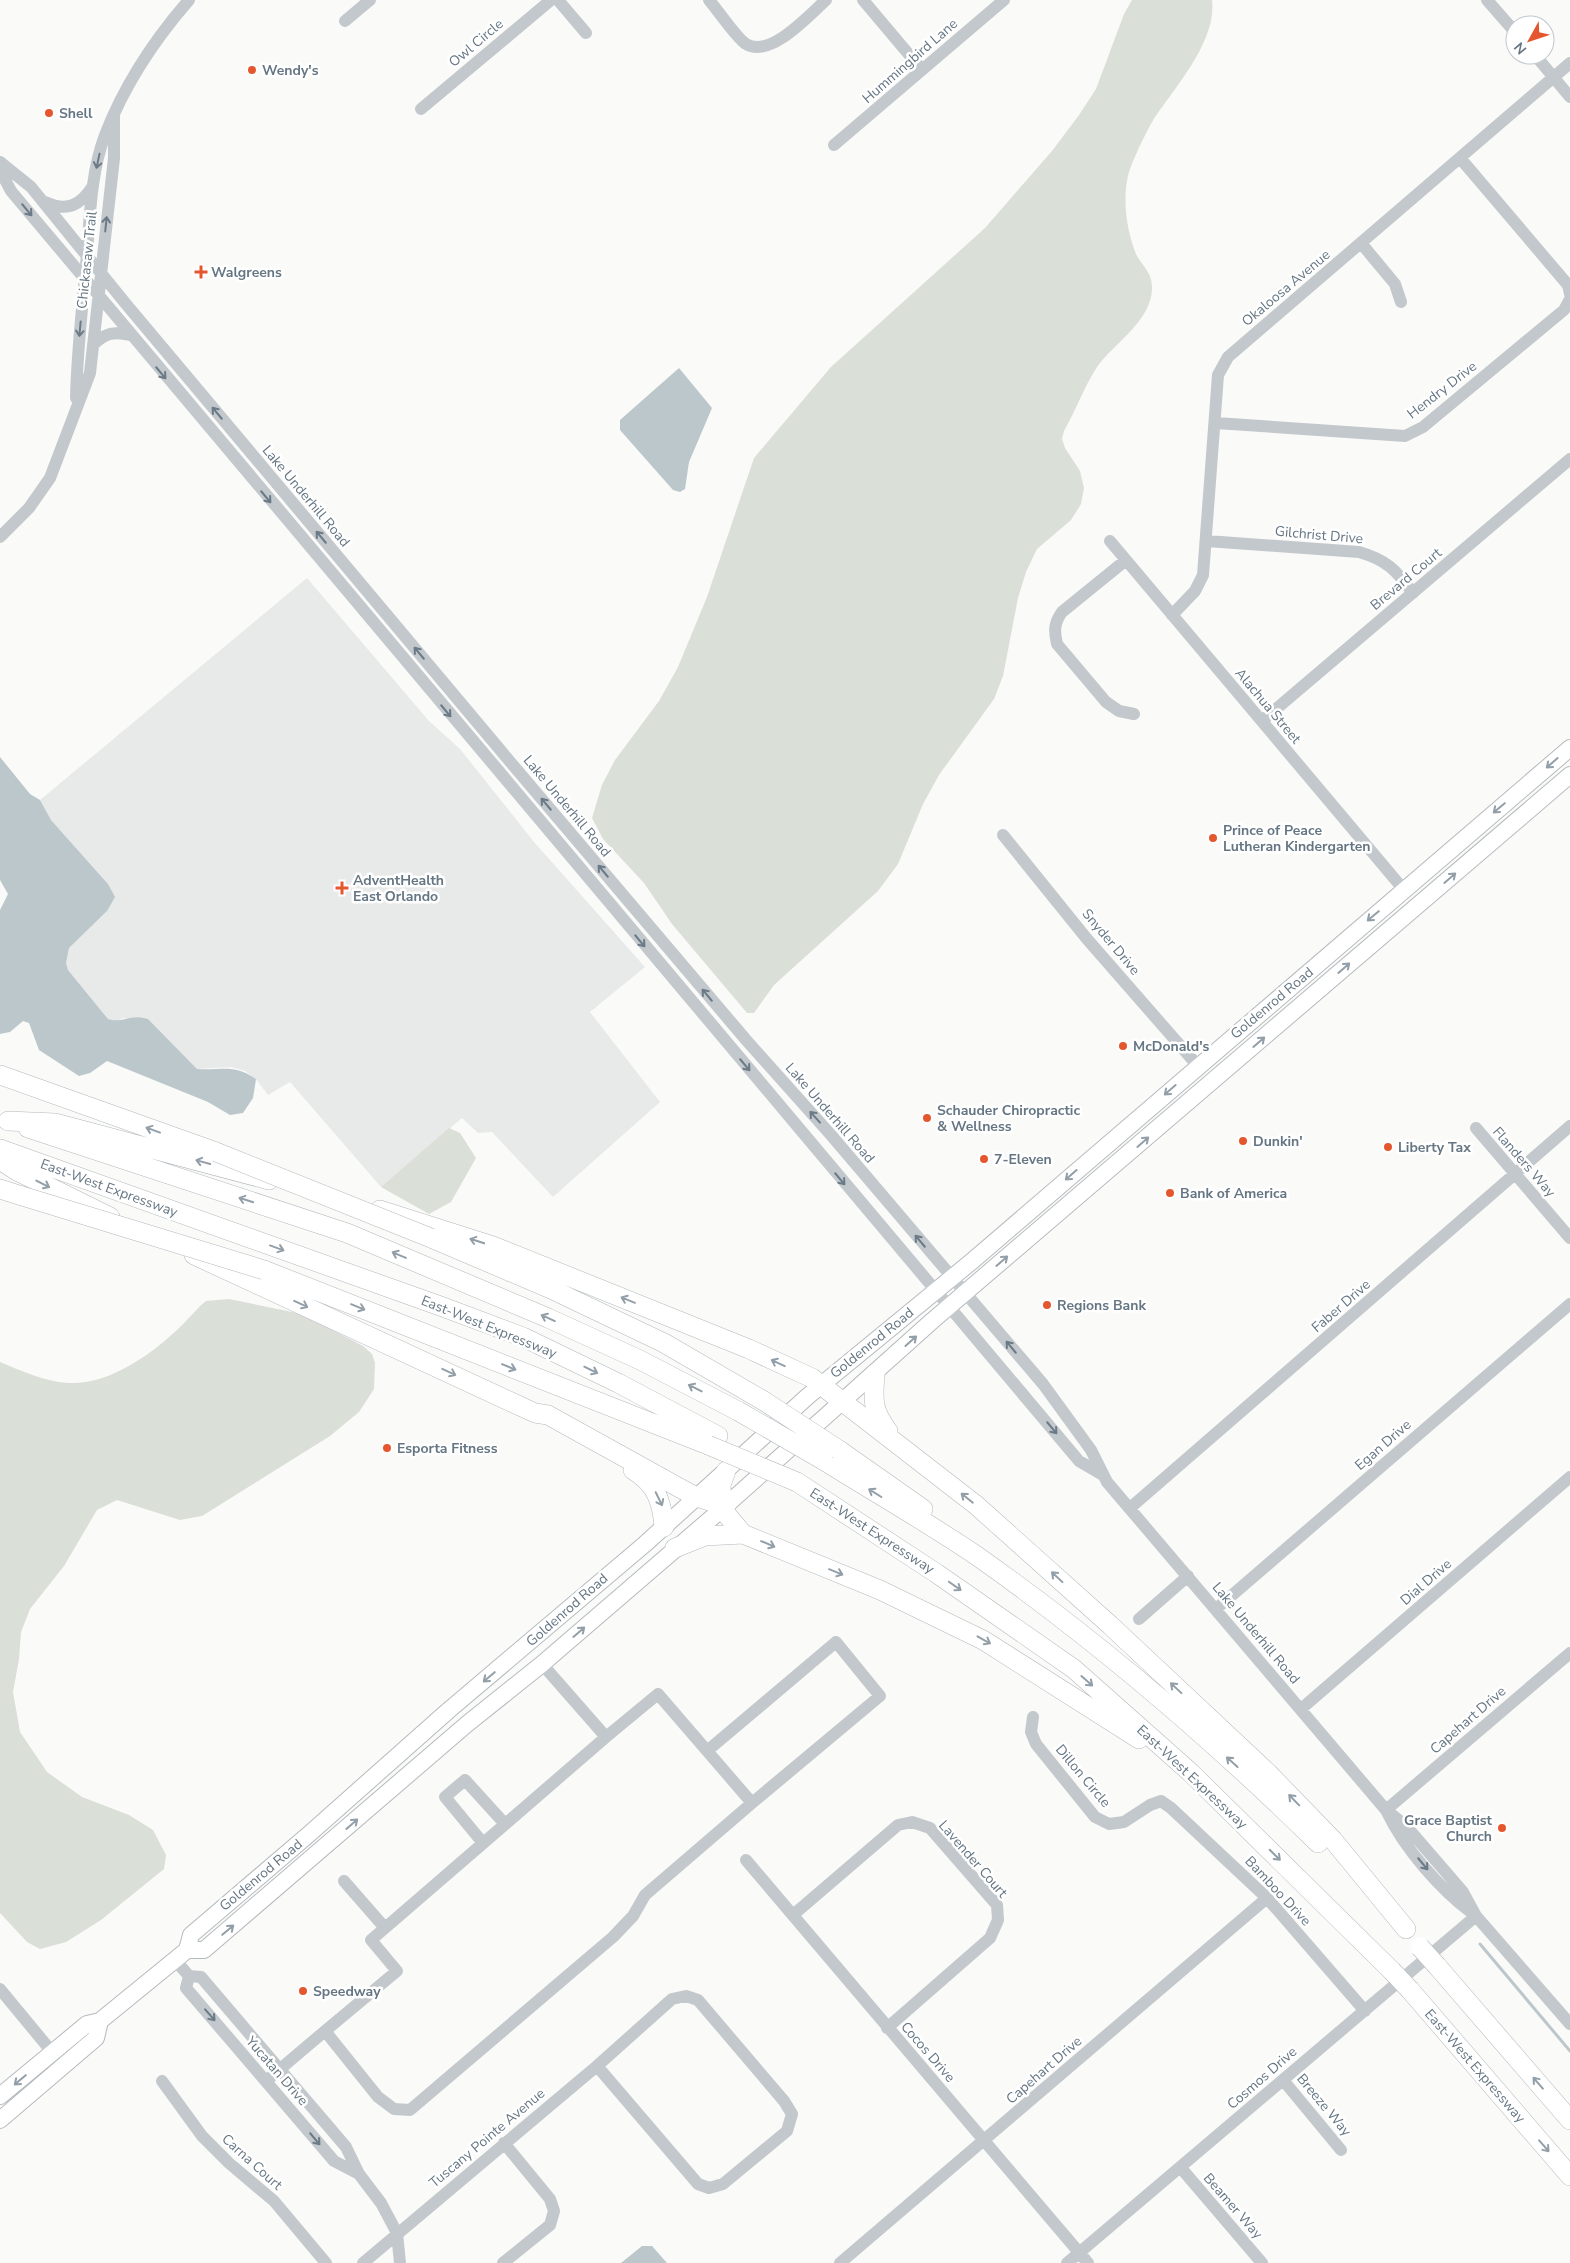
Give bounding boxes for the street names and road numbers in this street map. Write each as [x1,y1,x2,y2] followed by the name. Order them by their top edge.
[858,14,962,108] street label: Hummingbird Lane
[445,15,507,71] street label: Owl Circle
[72,209,102,310] street label: Chickasaw Trail
[1238,245,1334,331] street label: Okaloosa Avenue
[1403,357,1481,423] street label: Hendry Drive
[258,441,354,551] street label: Lake Underhill Road
[1274,522,1364,548] street label: Gilchrist Drive
[1366,543,1446,614] street label: Brevard Court
[1231,664,1305,748] street label: Alachua Street
[519,751,615,861] street label: Lake Underhill Road
[1078,905,1144,979] street label: Snyder Drive
[1227,963,1317,1043] street label: Goldenrod Road
[781,1059,879,1167] street label: Lake Underhill Road
[1488,1123,1560,1202] street label: Flanders Way
[38,1154,181,1222] street label: East-West Expressway
[1308,1275,1374,1337] street label: Faber Drive
[418,1291,560,1363] street label: East-West Expressway
[826,1303,918,1383] street label: Goldenrod Road
[1351,1415,1415,1475] street label: Egan Drive
[806,1484,939,1579] street label: East-West Expressway
[1396,1554,1456,1610] street label: Dial Drive
[522,1569,612,1651] street label: Goldenrod Road
[1208,1578,1304,1688] street label: Lake Underhill Road
[1426,1682,1510,1758] street label: Capehart Drive
[1133,1721,1252,1834] street label: East-West Expressway
[1051,1740,1115,1812] street label: Dillon Circle
[934,1816,1012,1902] street label: Lavender Court
[216,1835,306,1915] street label: Goldenrod Road
[1241,1852,1315,1930] street label: Bamboo Drive
[1420,2005,1530,2128] street label: East-West Expressway
[896,2018,960,2086] street label: Cocos Drive
[241,2032,312,2110] street label: Yucatan Drive
[1002,2032,1086,2108] street label: Capehart Drive
[1223,2042,1301,2114] street label: Cosmos Drive
[1292,2070,1356,2141] street label: Breeze Way
[425,2084,549,2192] street label: Tuscany Pointe Avenue
[218,2130,286,2194] street label: Carna Court
[1199,2169,1267,2244] street label: Beamer Way

